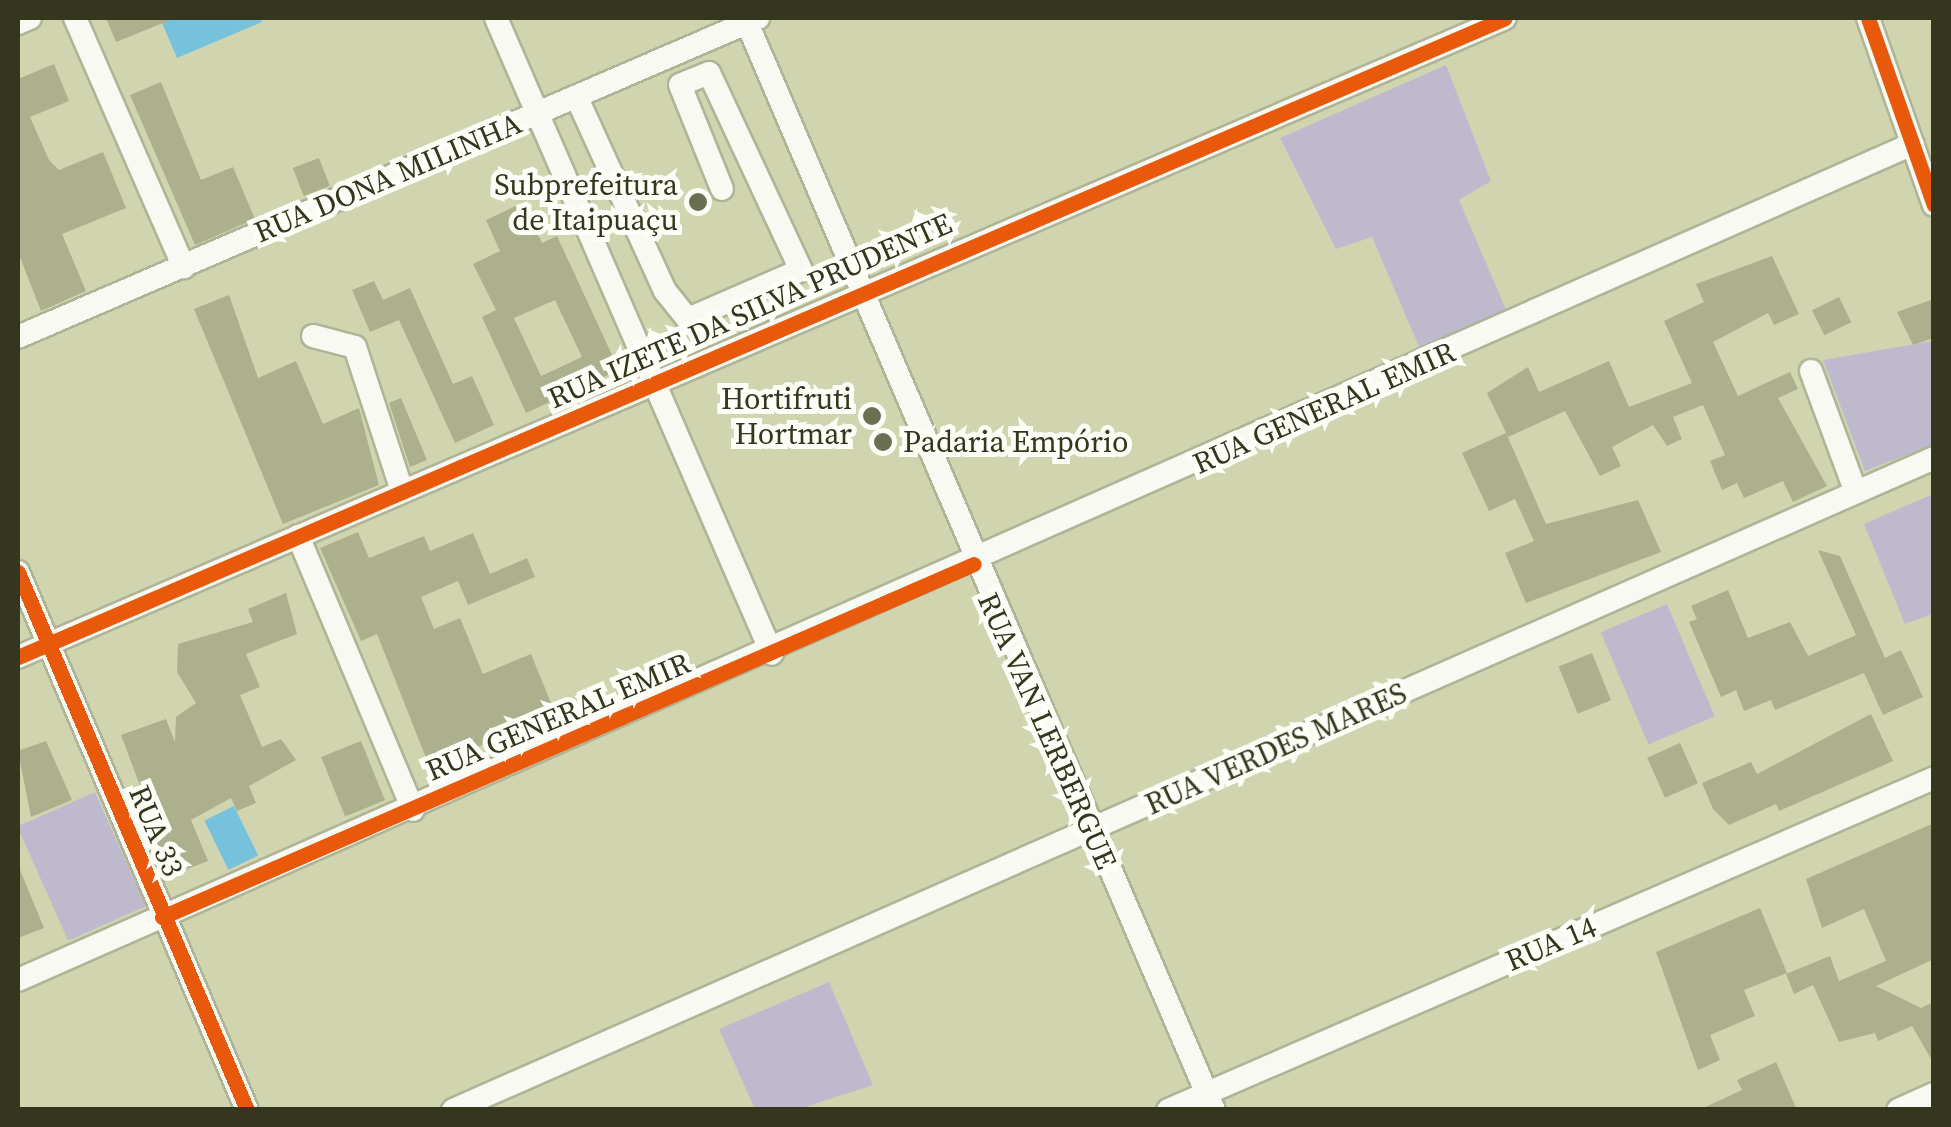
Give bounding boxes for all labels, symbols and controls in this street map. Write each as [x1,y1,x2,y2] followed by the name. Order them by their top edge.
[249,105,527,251] street label: RUA DONA MILINHA
[494,167,678,238] place label: Subprefeitura de Itaipuaçu
[687,191,709,213] marker: Subprefeitura de Itaipuaçu
[543,205,957,417] street label: RUA IZETE DA SILVA PRUDENTE
[1187,334,1461,482] street label: RUA GENERAL EMIR
[721,381,852,452] place label: Hortifruti Hortmar
[861,405,883,427] marker: Hortifruti Hortmar
[903,424,1128,460] place label: Padaria Empório
[872,431,894,453] marker: Padaria Empório
[970,587,1124,875] street label: RUA VAN LERBERGUE
[421,645,695,789] street label: RUA GENERAL EMIR
[1139,675,1413,823] street label: RUA VERDES MARES
[121,780,191,882] street label: RUA 33
[1500,909,1602,979] street label: RUA 14

